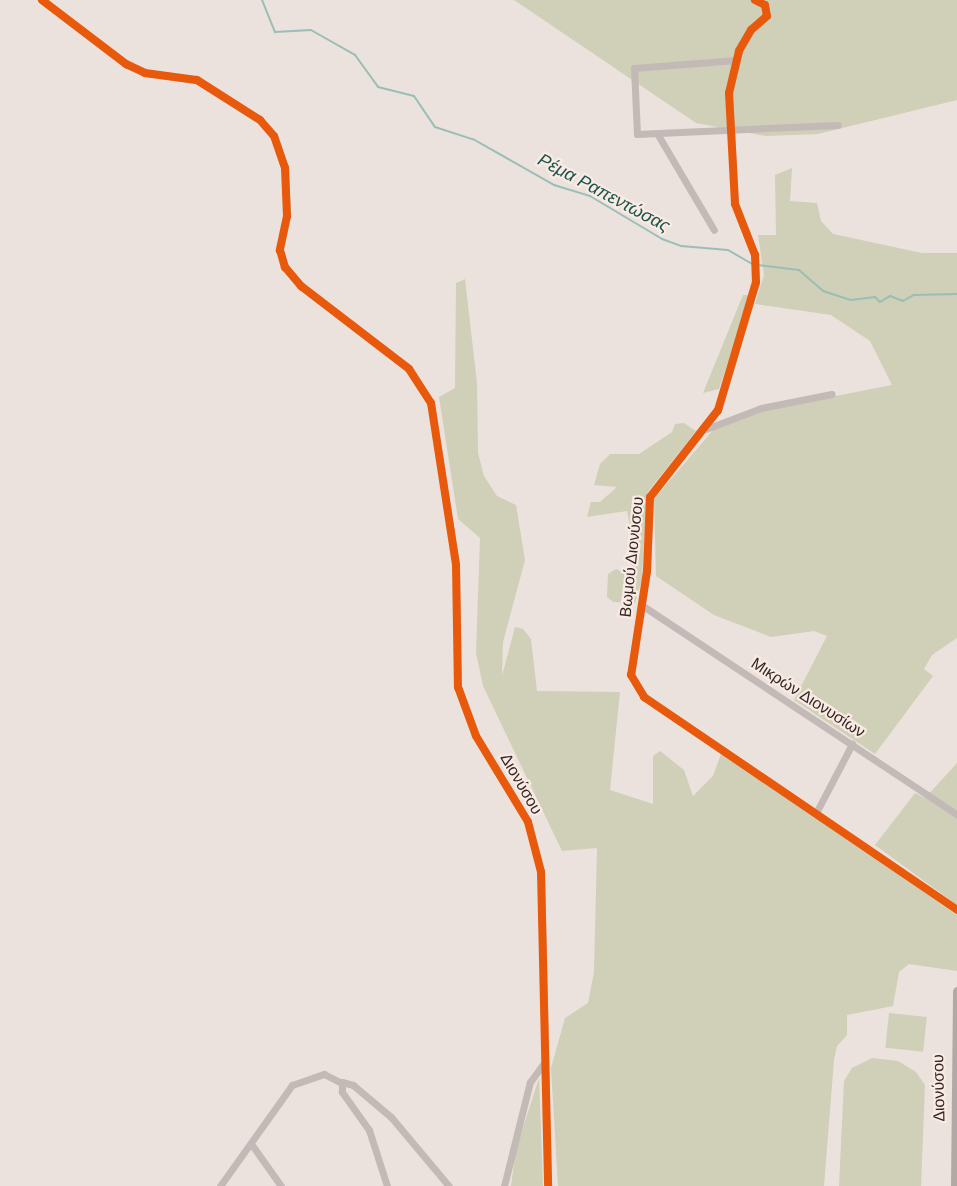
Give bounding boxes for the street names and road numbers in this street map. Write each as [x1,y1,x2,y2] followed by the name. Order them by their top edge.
[616,495,648,619] street label: Βωμού Διονύσου
[747,654,869,742] street label: Μικρών Διονυσίων
[496,750,546,818] street label: Διονύσου
[929,1054,949,1122] street label: Διονύσου

